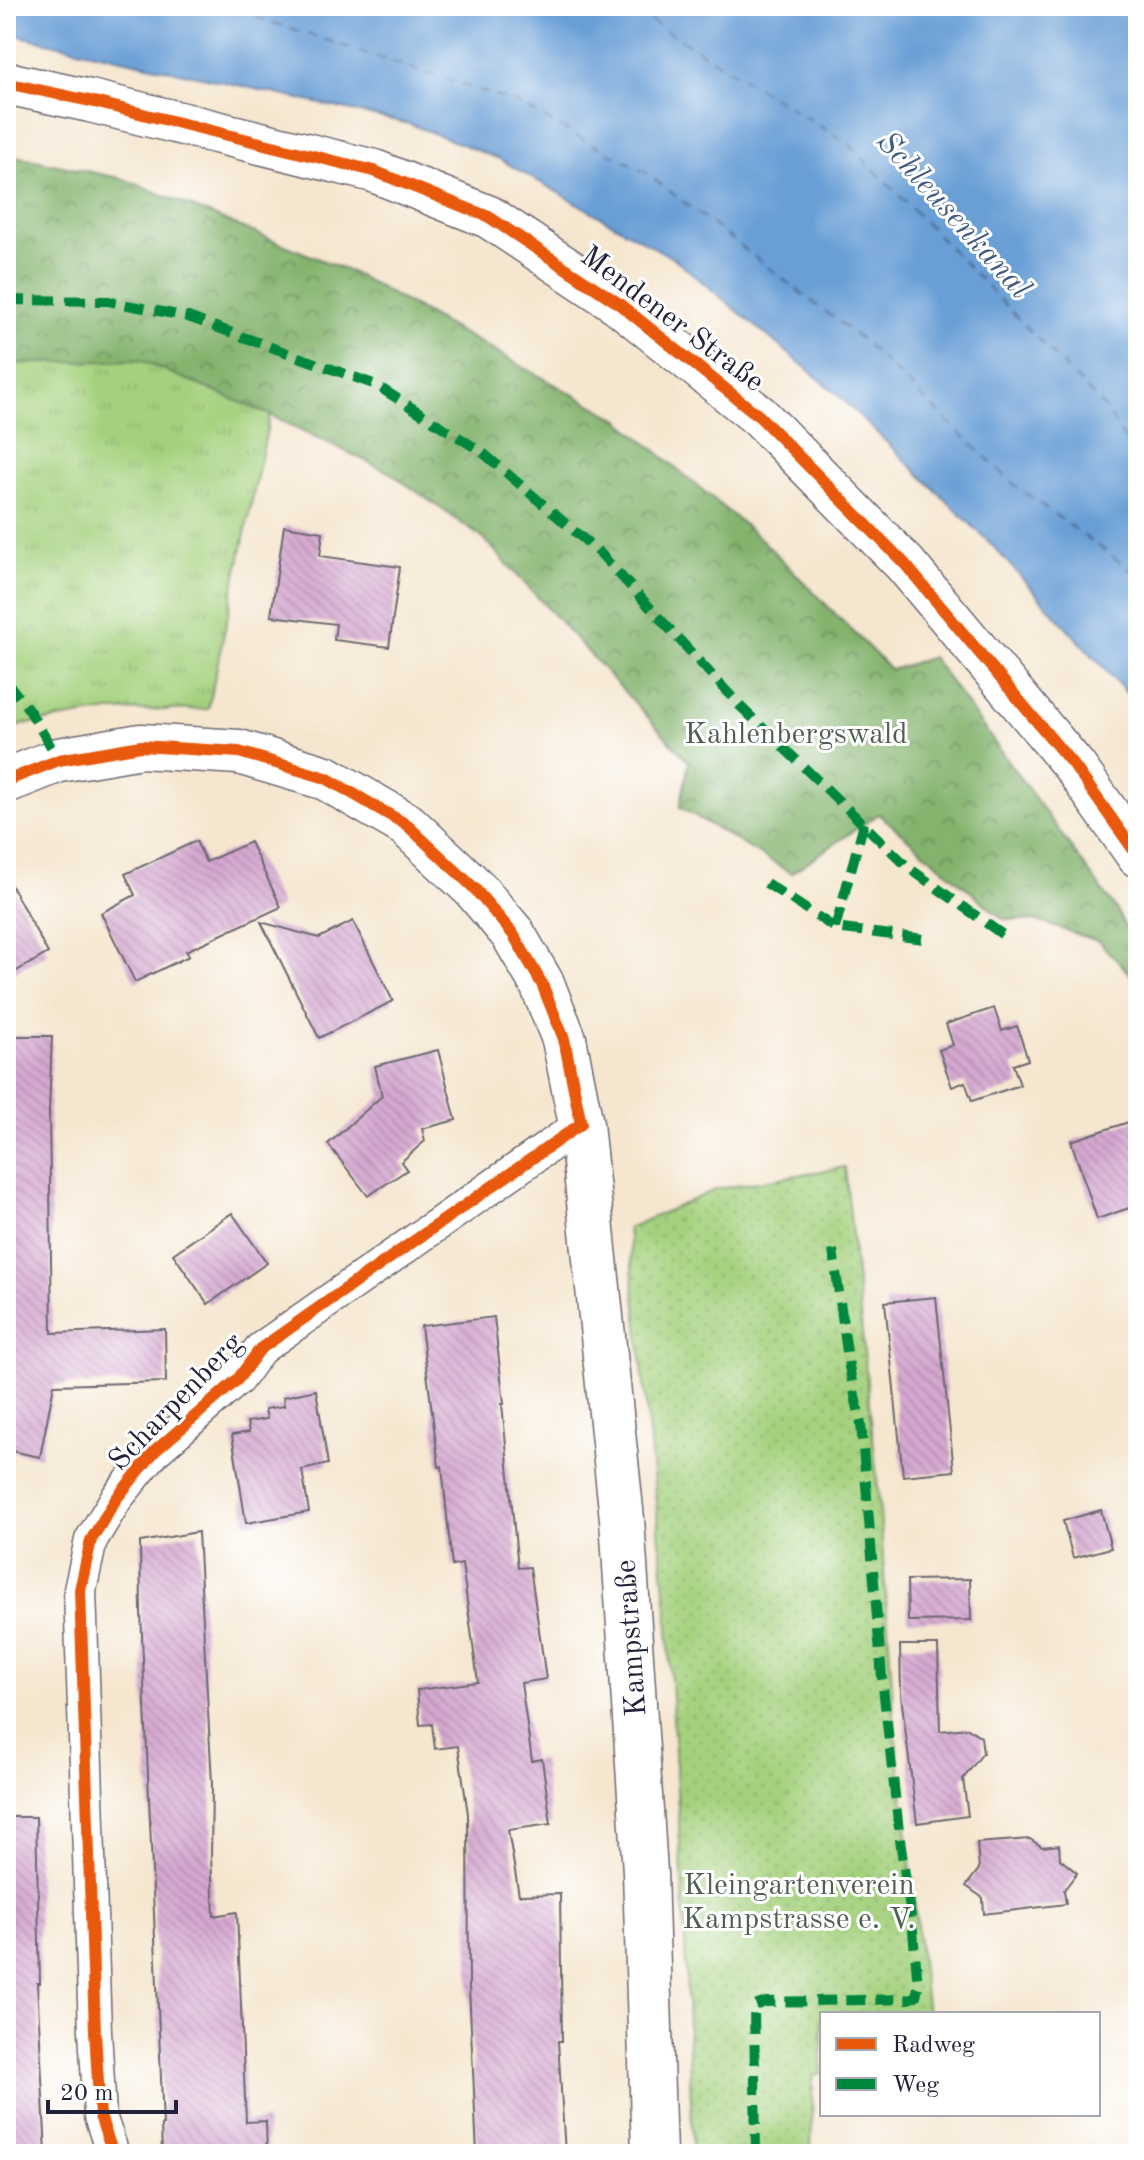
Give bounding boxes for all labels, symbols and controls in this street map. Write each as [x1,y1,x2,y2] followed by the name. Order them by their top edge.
[870,126,1036,306] water label: Schleusenkanal
[574,241,769,398] street label: Mendener Straße
[684,720,908,750] park label: Kahlenbergswald
[104,1328,249,1477] street label: Scharpenberg
[612,1558,652,1717] street label: Kampstraße
[682,1871,916,1935] park label: Kleingartenverein Kampstrasse e. V.
[820,2012,1100,2116] legend
[892,2034,975,2058] text: Radweg
[48,2064,176,2114] scale bar
[892,2074,939,2098] text: Weg
[60,2082,114,2106] text: 20 m

